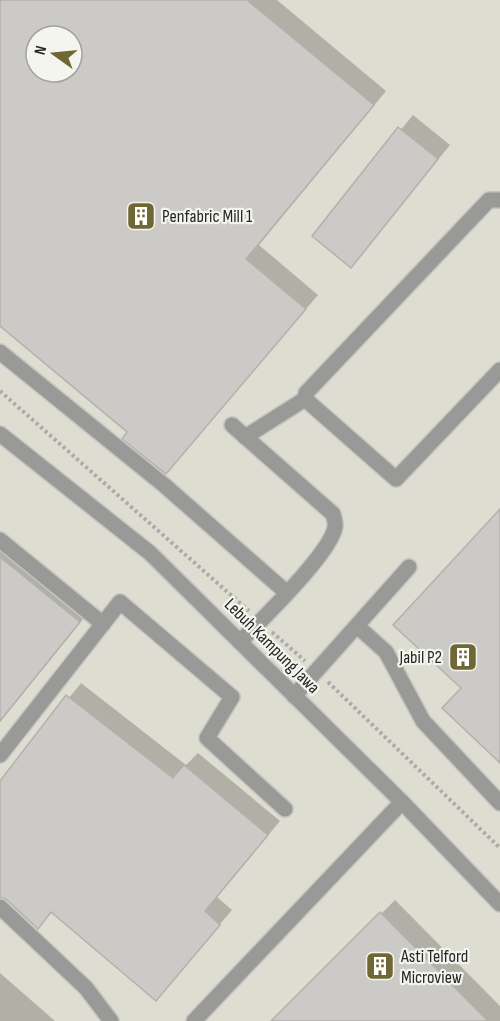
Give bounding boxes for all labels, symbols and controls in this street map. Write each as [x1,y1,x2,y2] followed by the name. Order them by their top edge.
[24,24,84,84] north arrow
[31,44,51,57] text: N
[125,200,157,232] building icon: Penfabric Mill 1
[162,206,253,227] place label: Penfabric Mill 1
[220,594,324,698] street label: Lebuh Kampung Jawa
[447,641,479,673] building icon: Jabil P2
[398,647,442,668] place label: Jabil P2
[400,946,468,988] place label: Asti Telford Microview
[364,950,396,982] building icon: Asti Telford Microview

